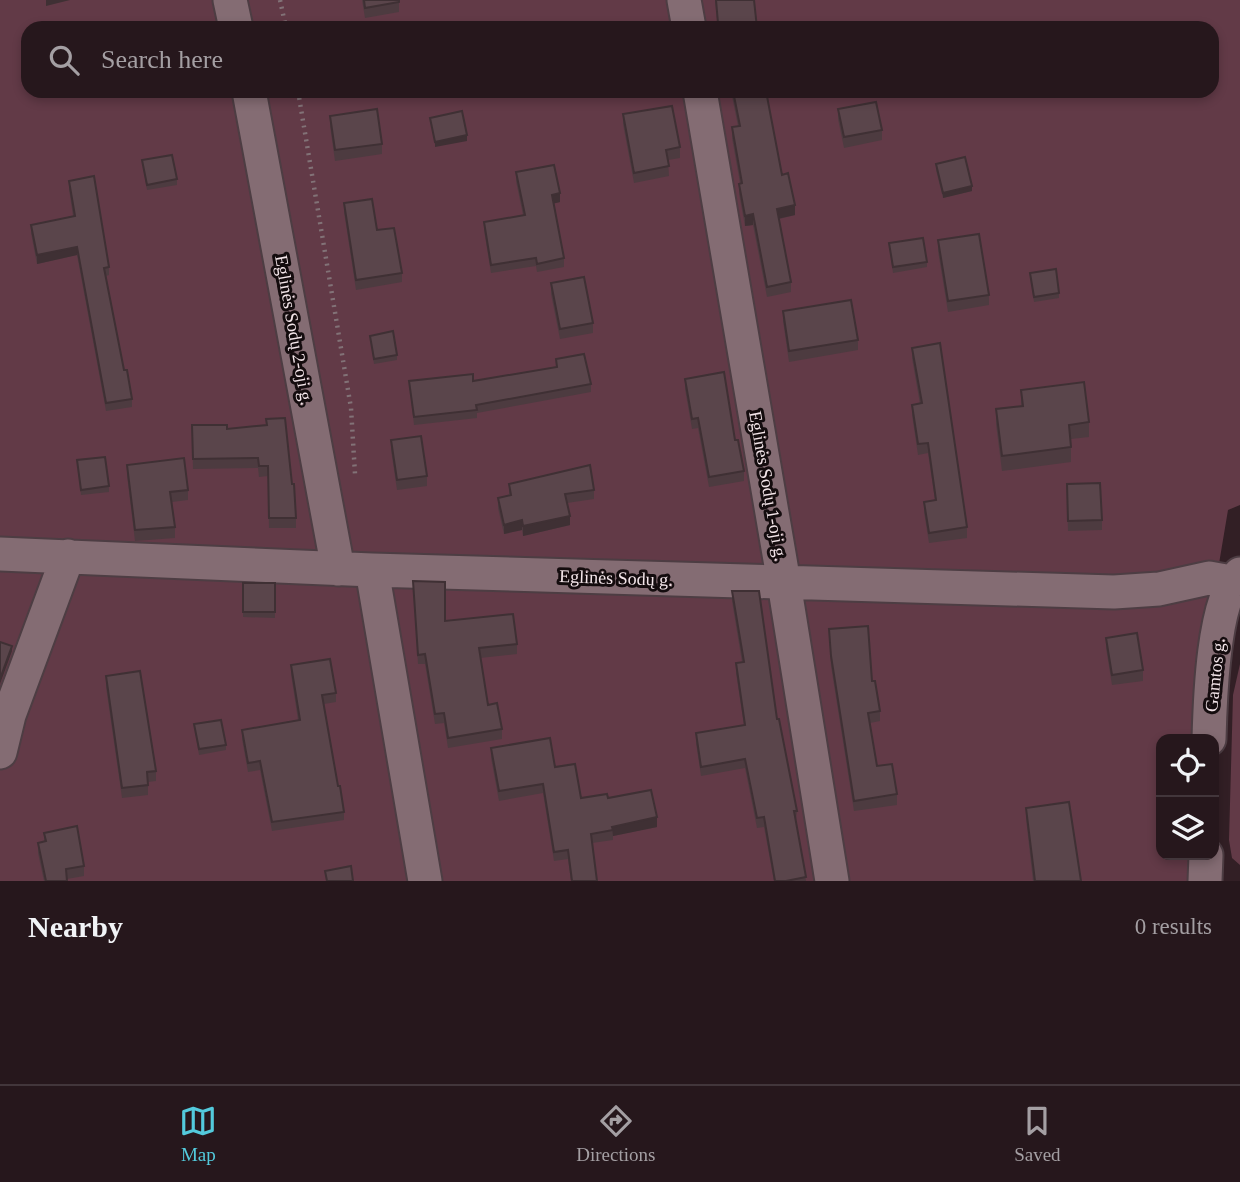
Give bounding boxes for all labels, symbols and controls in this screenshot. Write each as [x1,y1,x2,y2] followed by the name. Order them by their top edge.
[21,21,1219,98] search box
[45,41,83,79] icon: search
[101,45,223,74] text: Search here
[271,253,317,407] street label: Eglinės Sodų 2-oji g.
[745,409,791,563] street label: Eglinės Sodų 1-oji g.
[559,566,673,590] street label: Eglinės Sodų g.
[1201,637,1229,713] street label: Gamtos g.
[1156,734,1219,860] map controls
[1156,734,1219,797] button: locate
[1156,797,1219,860] button: layers
[28,910,123,943] text: Nearby
[1135,914,1212,939] text: 0 results
[179,1102,217,1166] tab: Map
[576,1102,655,1166] tab: Directions
[1014,1102,1061,1166] tab: Saved

